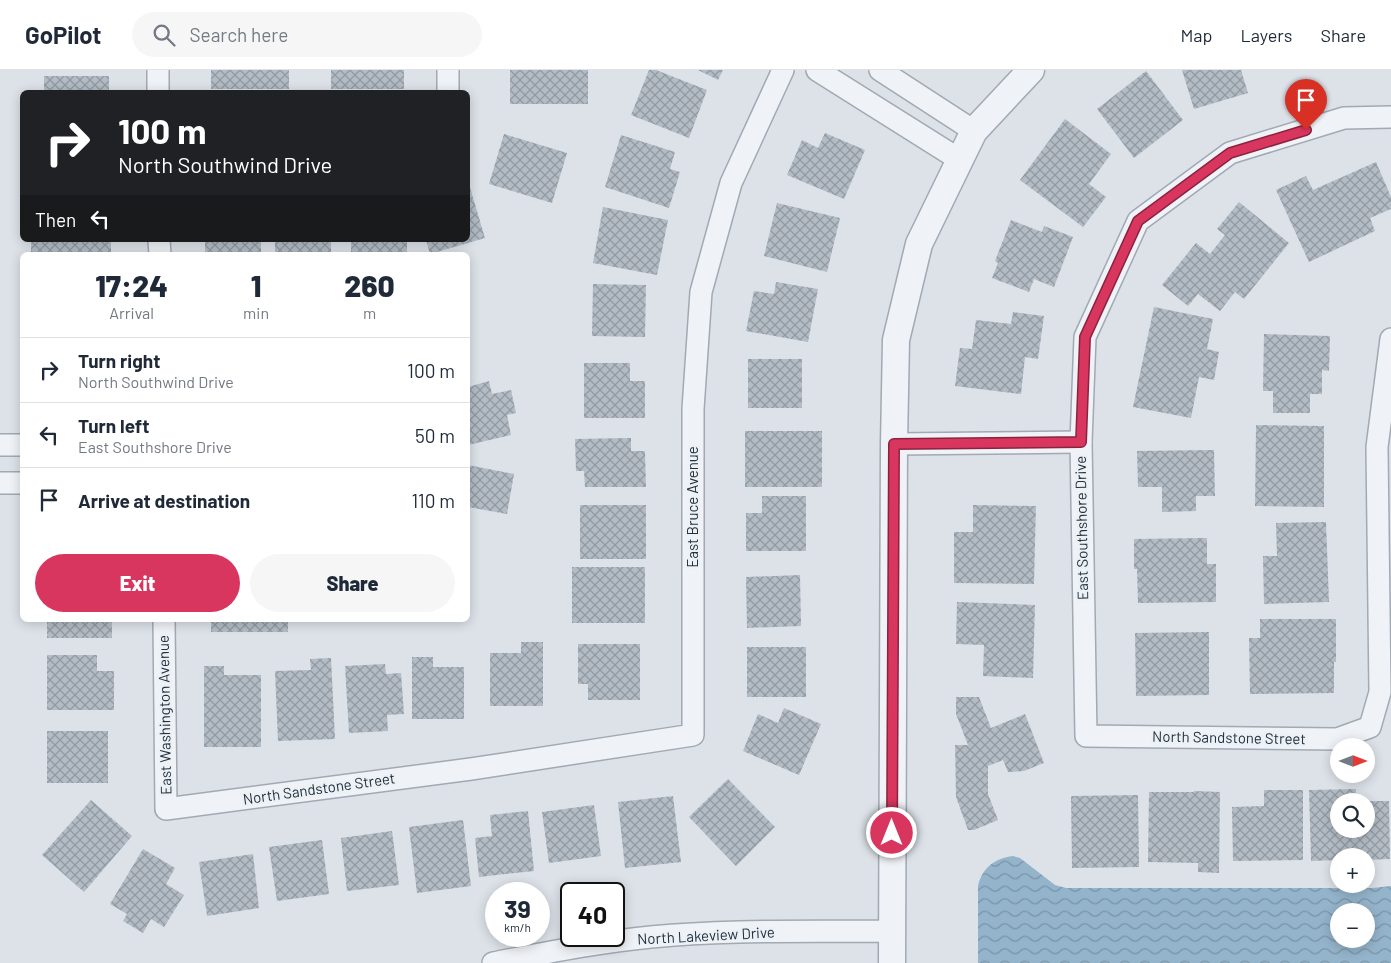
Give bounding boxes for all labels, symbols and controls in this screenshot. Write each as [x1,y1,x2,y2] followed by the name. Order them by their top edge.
[132,12,482,57] search box
[25,20,102,49] text: GoPilot
[150,21,178,49] icon: search
[190,23,288,46] text: Search here
[1180,24,1212,46] text: Map
[1240,24,1293,46] text: Layers
[1321,24,1366,46] text: Share
[1285,79,1327,130] pin
[1292,86,1320,114] icon: arrive
[118,109,207,151] text: 100 m
[35,110,100,175] icon: right
[118,151,332,177] text: North Southwind Drive
[86,205,114,233] icon: left
[35,208,76,231] text: Then
[95,267,168,303] text: 17:24
[251,267,261,303] text: 1
[344,267,395,303] text: 260
[109,303,154,322] text: Arrival
[243,303,269,322] text: min
[363,303,376,322] text: m
[78,349,160,372] text: Turn right
[35,356,63,384] icon: right
[407,359,455,382] text: 100 m
[78,372,234,391] text: North Southwind Drive
[78,414,149,437] text: Turn left
[35,421,63,449] icon: left
[415,424,455,447] text: 50 m
[78,437,232,456] text: East Southshore Drive
[683,446,701,568] street label: East Bruce Avenue
[1071,456,1091,600] street label: East Southshore Drive
[35,486,63,514] icon: arrive
[78,489,250,512] text: Arrive at destination
[411,489,455,512] text: 110 m
[35,554,240,612] button: Exit
[250,554,455,612] button: Share
[154,635,174,795] street label: East Washington Avenue
[1152,727,1306,747] street label: North Sandstone Street
[1330,738,1375,782] north arrow
[1330,738,1375,948] map controls
[242,768,396,808] street label: North Sandstone Street
[1330,793,1375,838] button: search
[865,806,917,858] position arrow
[1330,848,1375,893] button: +
[560,882,625,947] speed limit sign: 40
[504,893,531,923] text: 39
[1330,903,1375,948] button: −
[504,920,531,934] text: km/h
[637,922,775,948] street label: North Lakeview Drive

